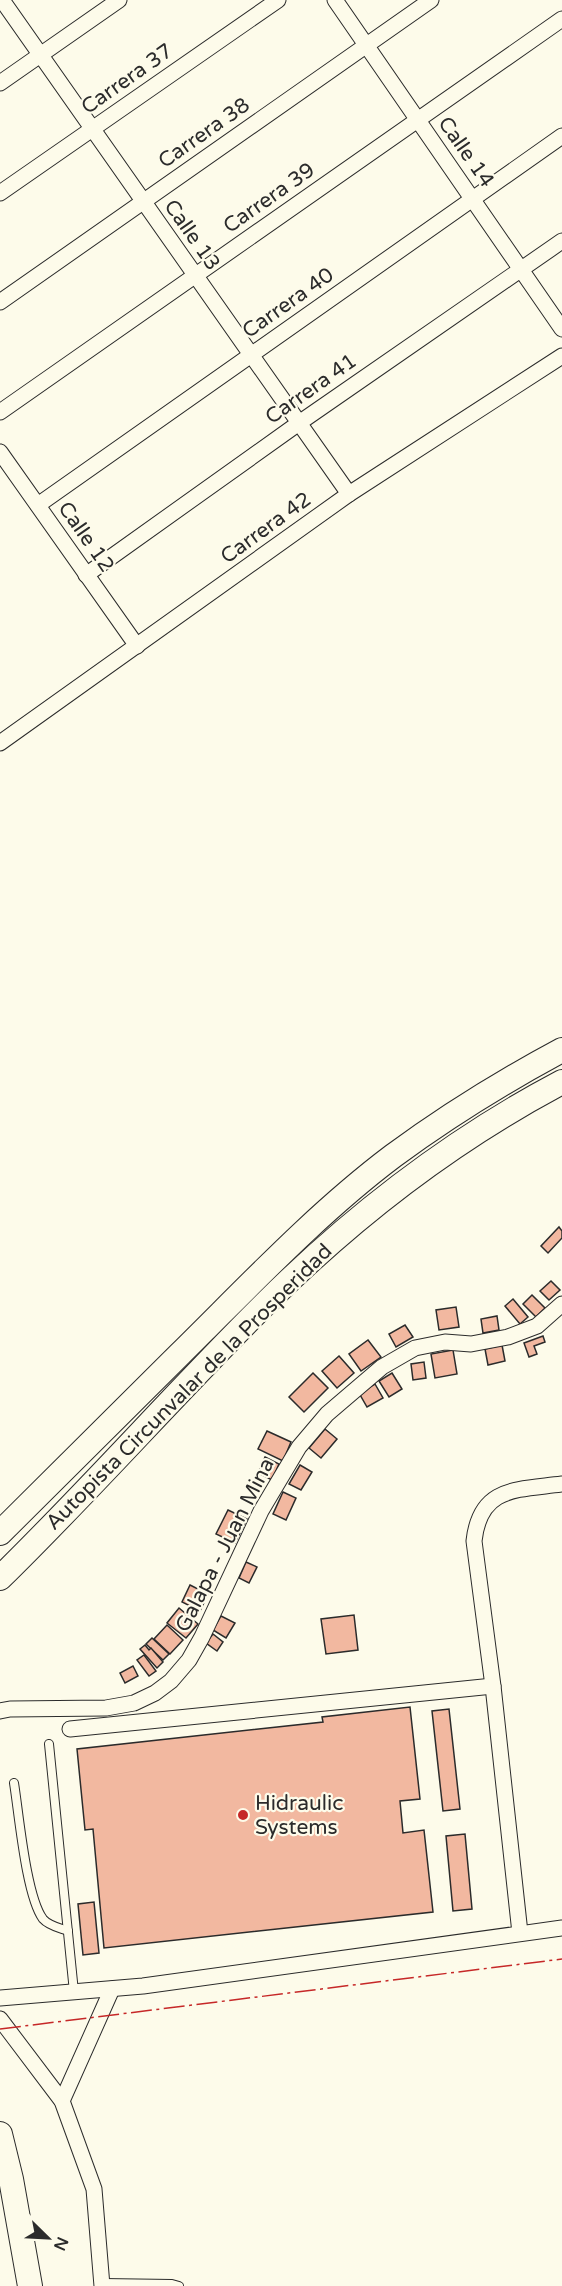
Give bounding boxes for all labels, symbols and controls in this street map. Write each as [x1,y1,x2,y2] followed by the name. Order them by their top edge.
[77,38,177,120] street label: Carrera 37
[154,92,254,174] street label: Carrera 38
[433,112,499,192] street label: Calle 14
[219,157,319,239] street label: Carrera 39
[159,195,225,275] street label: Calle 13
[238,262,338,344] street label: Carrera 40
[261,348,361,430] street label: Carrera 41
[216,487,316,569] street label: Carrera 42
[53,497,119,577] street label: Calle 12
[41,1239,337,1535] street label: Autopista Circunvalar de la Prosperidad
[170,1454,280,1636] street label: Galapa - Juan Mina
[255,1791,343,1840] place label: Hidraulic Systems
[236,1808,250,1822] marker: Hidraulic Systems
[18,2208,78,2268] north arrow
[49,2234,73,2254] text: N

